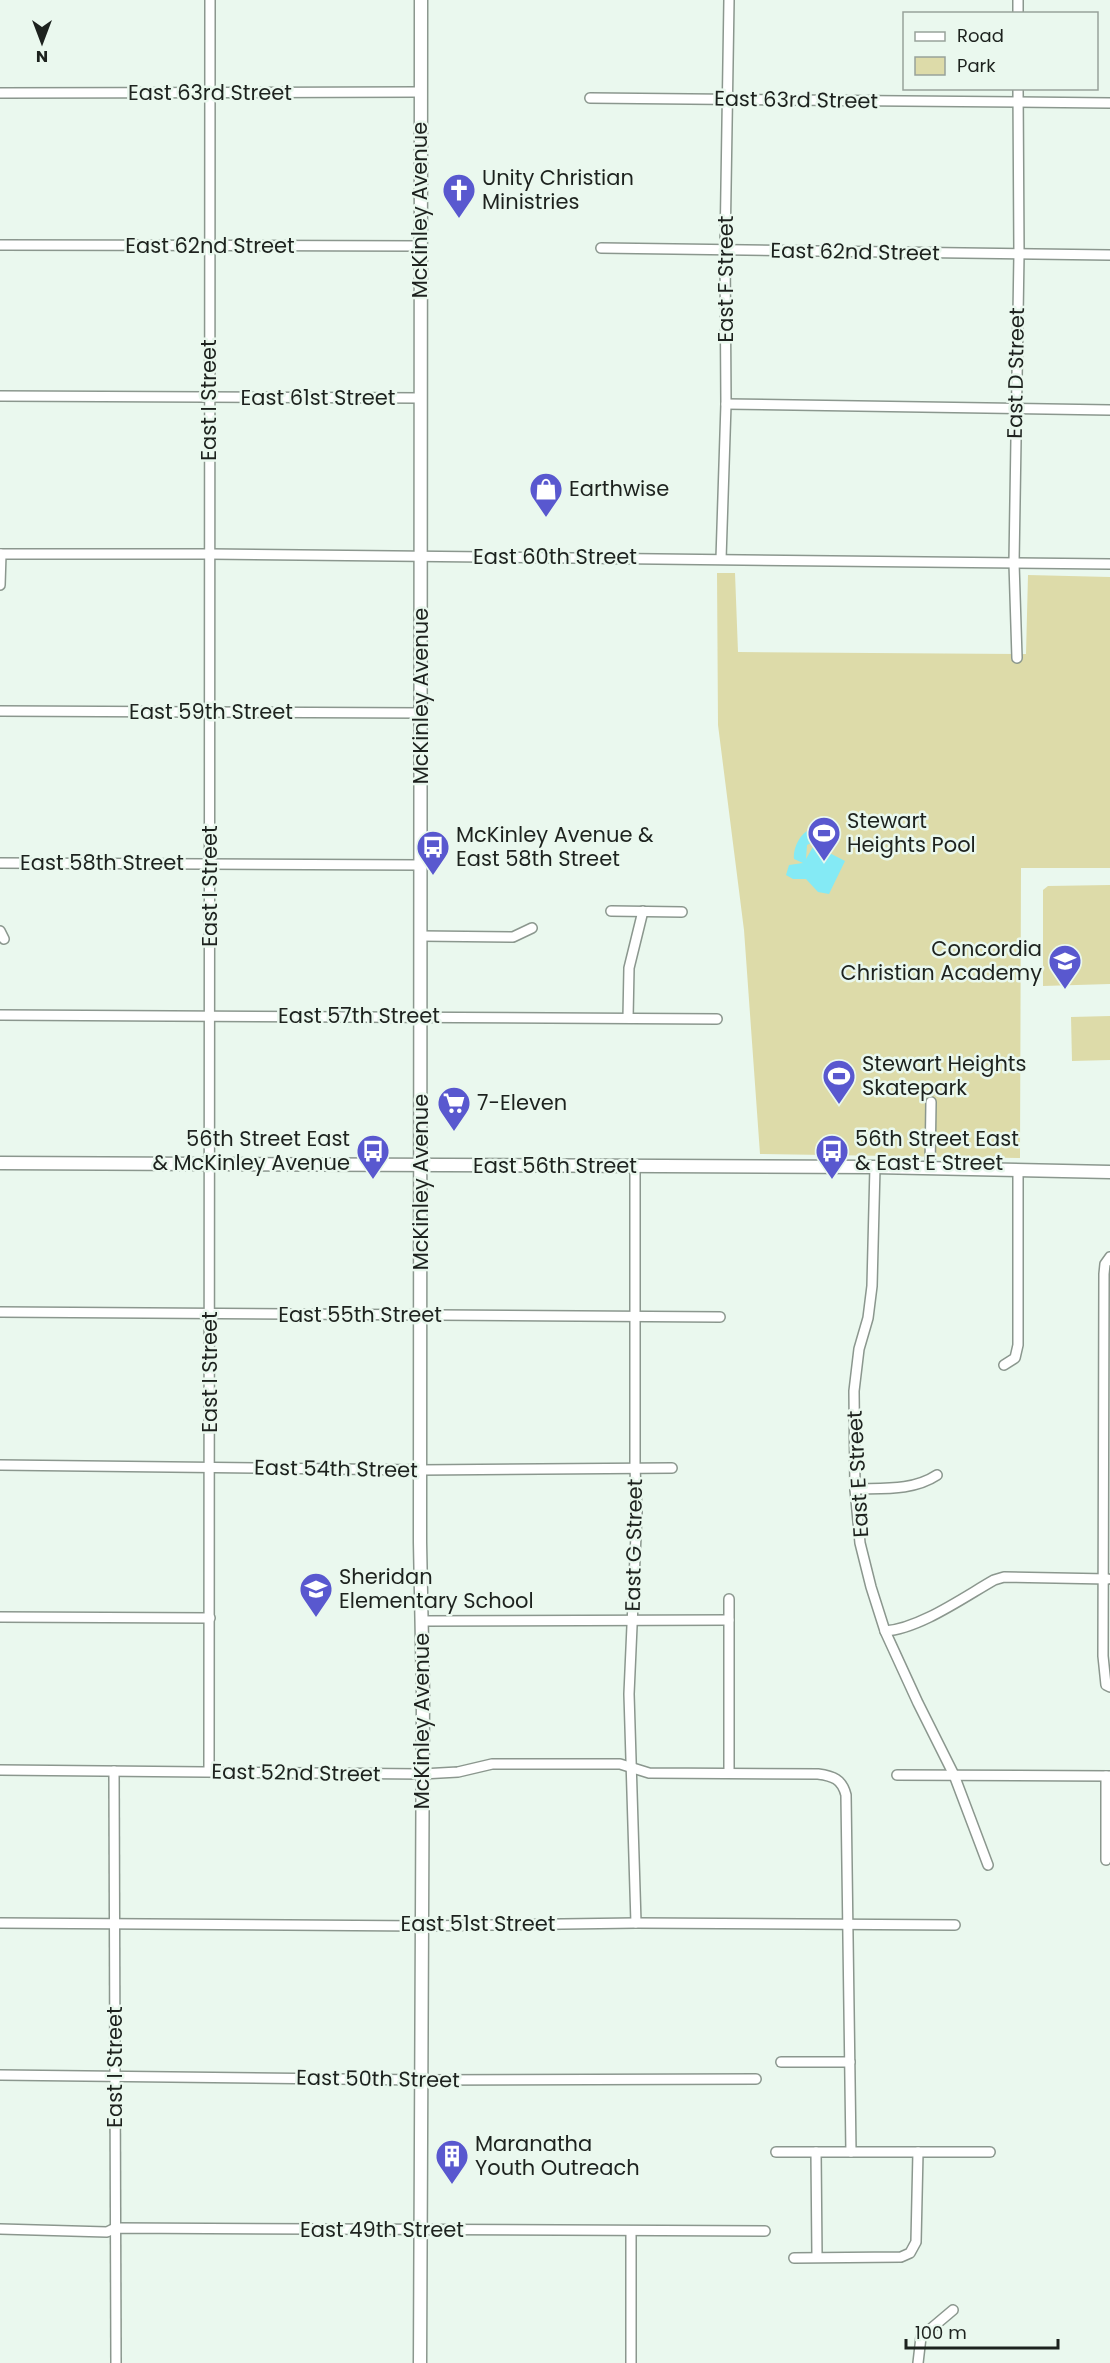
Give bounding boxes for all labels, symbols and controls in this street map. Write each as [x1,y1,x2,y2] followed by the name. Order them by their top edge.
[12,12,72,72] north arrow
[903,12,1098,90] legend
[957,23,1004,48] text: Road
[36,45,48,68] text: N
[957,53,996,78] text: Park
[128,78,292,107] street label: East 63rd Street
[714,84,878,115] street label: East 63rd Street
[405,122,434,298] street label: McKinley Avenue
[482,163,634,216] place label: Unity Christian Ministries
[441,172,477,219] church icon: Unity Christian Ministries
[711,216,740,342] street label: East F Street
[125,231,295,260] street label: East 62nd Street
[770,236,940,267] street label: East 62nd Street
[1000,307,1031,439] street label: East D Street
[194,339,223,461] street label: East I Street
[241,383,395,412] street label: East 61st Street
[528,471,564,518] shop icon: Earthwise
[569,474,669,503] place label: Earthwise
[473,542,637,571] street label: East 60th Street
[406,608,435,784] street label: McKinley Avenue
[129,697,293,726] street label: East 59th Street
[847,806,976,859] place label: Stewart Heights Pool
[806,815,842,862] sports icon: Stewart Heights Pool
[456,820,654,873] place label: McKinley Avenue & East 58th Street
[195,825,224,947] street label: East I Street
[415,829,451,876] bus stop icon: McKinley Avenue & East 58th Street
[20,848,184,877] street label: East 58th Street
[841,934,1042,987] place label: Concordia Christian Academy
[1047,943,1083,990] school or university icon: Concordia Christian Academy
[278,1001,440,1030] street label: East 57th Street
[862,1049,1026,1102] place label: Stewart Heights Skatepark
[821,1058,857,1105] sports icon: Stewart Heights Skatepark
[436,1085,472,1132] supermarket icon: 7-Eleven
[477,1088,567,1117] place label: 7-Eleven
[406,1094,435,1270] street label: McKinley Avenue
[152,1124,350,1177] place label: 56th Street East & McKinley Avenue
[855,1124,1019,1177] place label: 56th Street East & East E Street
[355,1133,391,1180] bus stop icon: 56th Street East & McKinley Avenue
[814,1133,850,1180] bus stop icon: 56th Street East & East E Street
[473,1151,637,1180] street label: East 56th Street
[278,1300,442,1329] street label: East 55th Street
[195,1311,224,1433] street label: East I Street
[840,1410,875,1538] street label: East E Street
[254,1453,418,1484] street label: East 54th Street
[618,1478,649,1612] street label: East G Street
[339,1562,534,1615] place label: Sheridan Elementary School
[298,1571,334,1618] school or university icon: Sheridan Elementary School
[407,1633,436,1809] street label: McKinley Avenue
[211,1757,381,1788] street label: East 52nd Street
[401,1909,555,1938] street label: East 51st Street
[100,2006,129,2128] street label: East I Street
[296,2063,460,2094] street label: East 50th Street
[475,2129,640,2182] place label: Maranatha Youth Outreach
[434,2138,470,2185] building icon: Maranatha Youth Outreach
[300,2215,464,2244] street label: East 49th Street
[906,2312,1058,2350] scale bar
[915,2320,967,2345] text: 100 m

